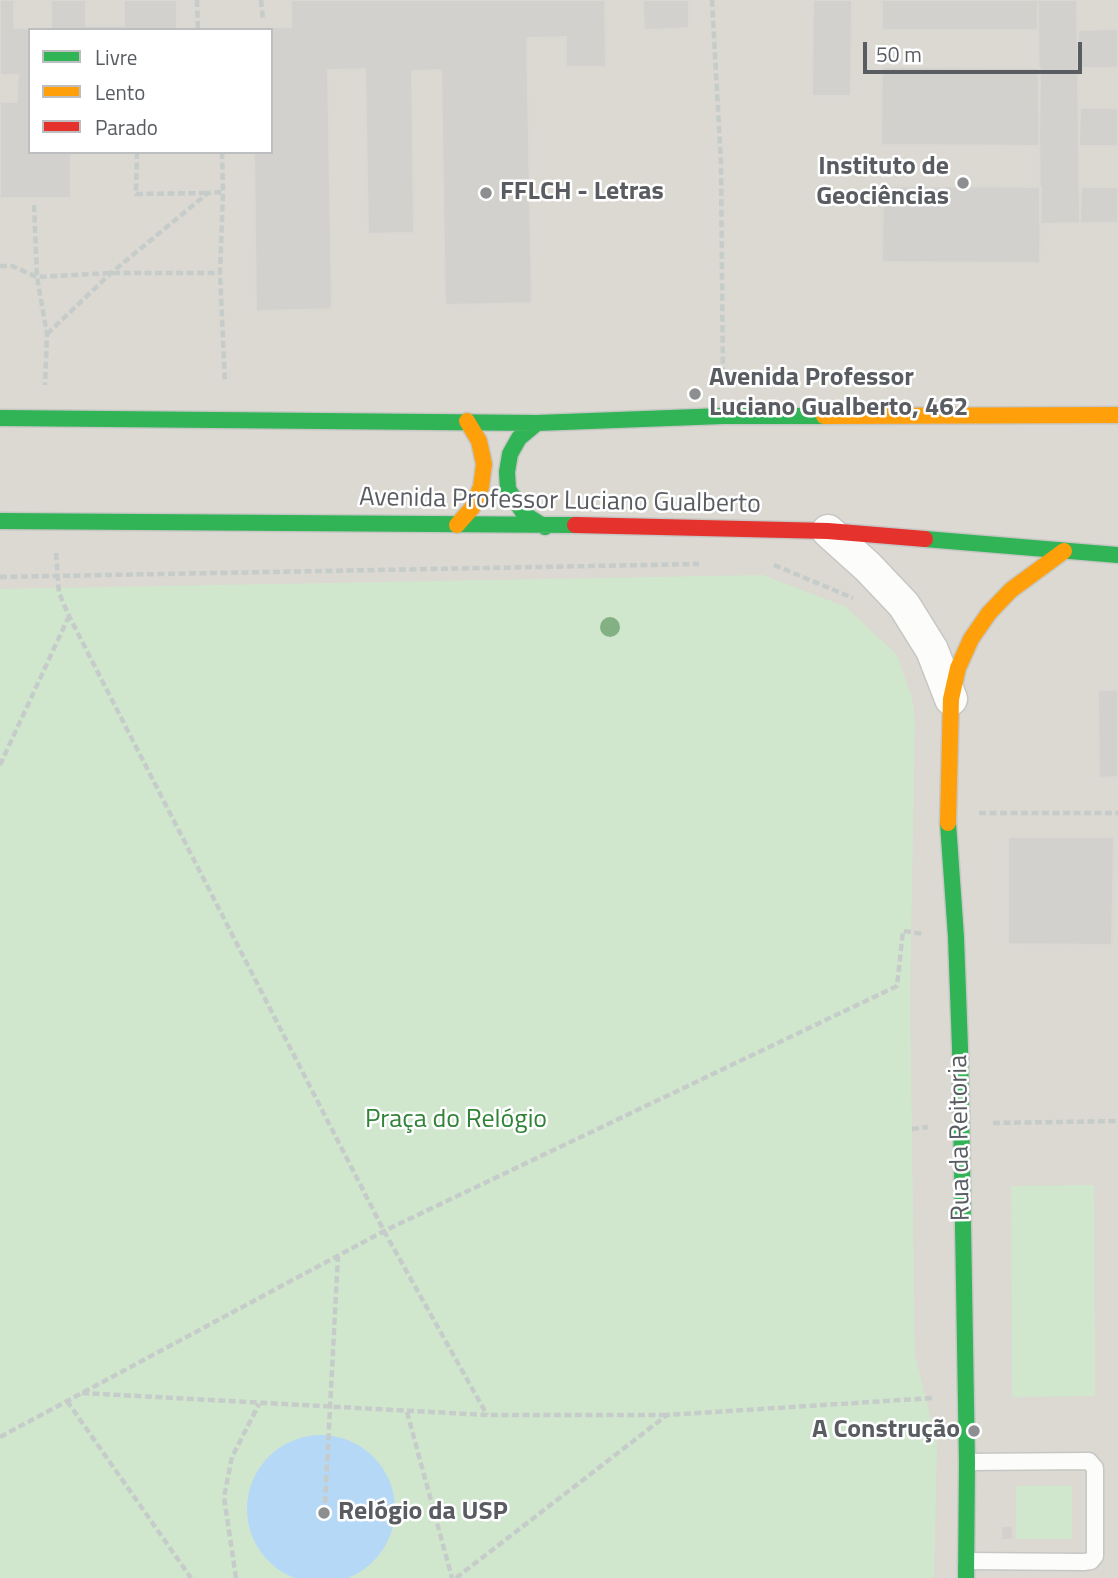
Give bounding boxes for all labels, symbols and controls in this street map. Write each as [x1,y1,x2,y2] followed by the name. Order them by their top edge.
[28,28,273,154] legend
[866,28,1085,72] scale bar
[876,38,922,70] text: 50 m
[95,41,137,73] text: Livre
[95,76,145,108] text: Lento
[95,111,158,143] text: Parado
[816,152,949,214] place label: Instituto de Geociências
[955,175,971,191] marker: Instituto de Geociências
[500,177,664,209] place label: FFLCH - Letras
[478,185,494,201] marker: FFLCH - Letras
[709,363,968,424] place label: Avenida Professor Luciano Gualberto, 462
[687,386,703,402] marker: Avenida Professor Luciano Gualberto, 462
[359,483,761,521] street label: Avenida Professor Luciano Gualberto
[944,1055,978,1221] street label: Rua da Reitoria
[365,1105,547,1137] park label: Praça do Relógio
[812,1415,960,1447] place label: A Construção
[966,1423,982,1439] marker: A Construção
[338,1497,508,1529] place label: Relógio da USP
[316,1505,332,1521] marker: Relógio da USP

